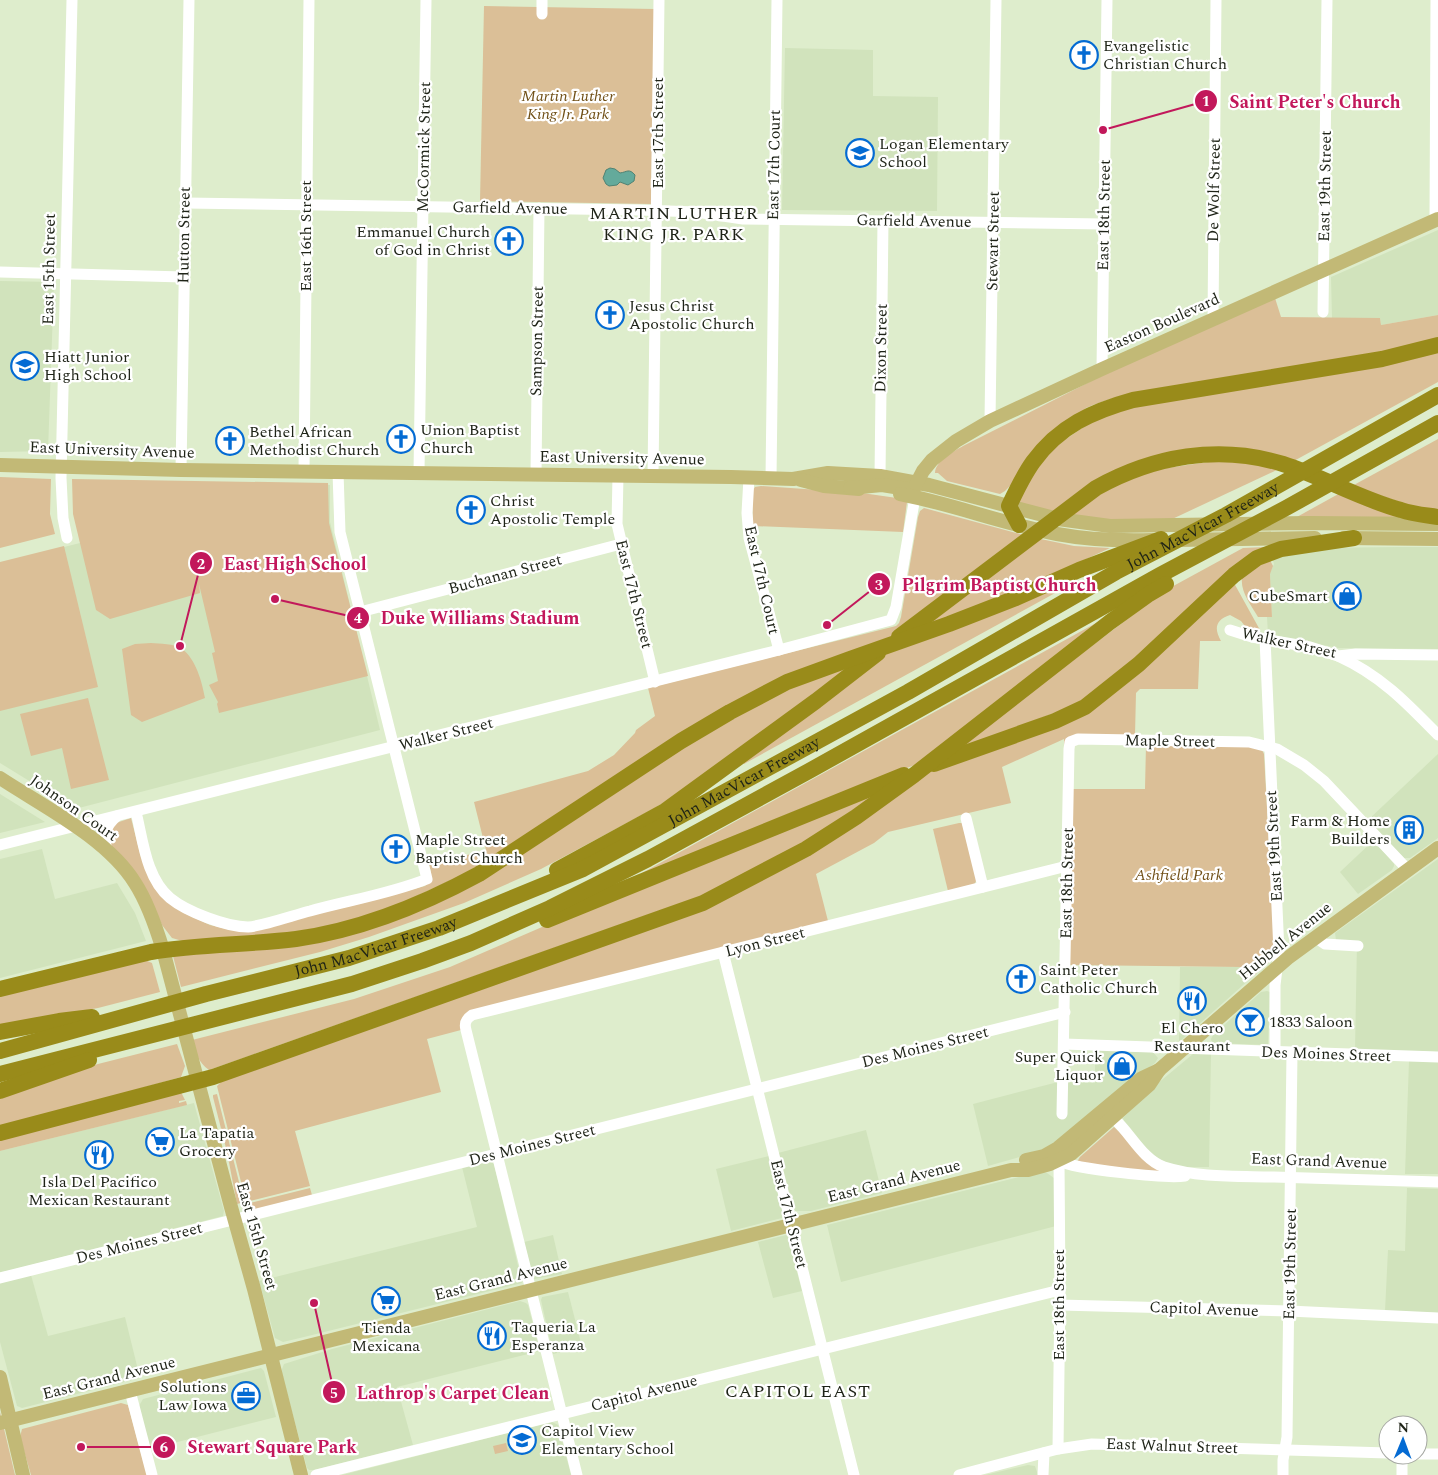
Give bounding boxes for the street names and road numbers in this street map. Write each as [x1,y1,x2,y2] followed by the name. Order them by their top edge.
[646,77,670,189] street label: East 17th Street
[411,81,437,213] street label: McCormick Street
[761,109,787,221] street label: East 17th Court
[1312,130,1338,242] street label: East 19th Street
[1201,137,1227,242] street label: De Wolf Street
[1091,159,1117,271] street label: East 18th Street
[294,180,318,292] street label: East 16th Street
[171,186,197,284] street label: Hutton Street
[980,190,1006,291] street label: Stewart Street
[452,195,568,221] street label: Garfield Avenue
[856,208,972,234] street label: Garfield Avenue
[36,213,62,325] street label: East 15th Street
[524,285,550,396] street label: Sampson Street
[1100,287,1224,359] street label: Easton Boulevard
[868,303,894,393] street label: Dixon Street
[29,435,195,465] street label: East University Avenue
[539,445,705,471] street label: East University Avenue
[1122,475,1284,577] street label: John MacVicar Freeway
[738,523,786,637] street label: East 17th Court
[609,537,659,651] street label: East 17th Street
[446,547,565,601] street label: Buchanan Street
[1239,621,1339,665] street label: Walker Street
[396,711,496,757] street label: Walker Street
[1124,728,1216,754] street label: Maple Street
[664,730,825,832] street label: John MacVicar Freeway
[25,769,123,848] street label: Johnson Court
[1259,789,1289,902] street label: East 19th Street
[1054,827,1080,939] street label: East 18th Street
[1233,896,1337,986] street label: Hubbell Avenue
[292,909,462,983] street label: John MacVicar Freeway
[723,920,808,964] street label: Lyon Street
[859,1020,991,1074] street label: Des Moines Street
[1261,1040,1392,1068] street label: Des Moines Street
[466,1118,598,1172] street label: Des Moines Street
[1250,1147,1388,1175] street label: East Grand Avenue
[825,1153,963,1209] street label: East Grand Avenue
[764,1157,814,1271] street label: East 17th Street
[230,1179,284,1293] street label: East 15th Street
[1277,1208,1303,1320] street label: East 19th Street
[73,1216,205,1270] street label: Des Moines Street
[1047,1249,1071,1361] street label: East 18th Street
[432,1251,570,1307] street label: East Grand Avenue
[1149,1295,1259,1323] street label: Capitol Avenue
[40,1350,178,1406] street label: East Grand Avenue
[588,1368,700,1418] street label: Capitol Avenue
[1105,1432,1239,1460] street label: East Walnut Street

